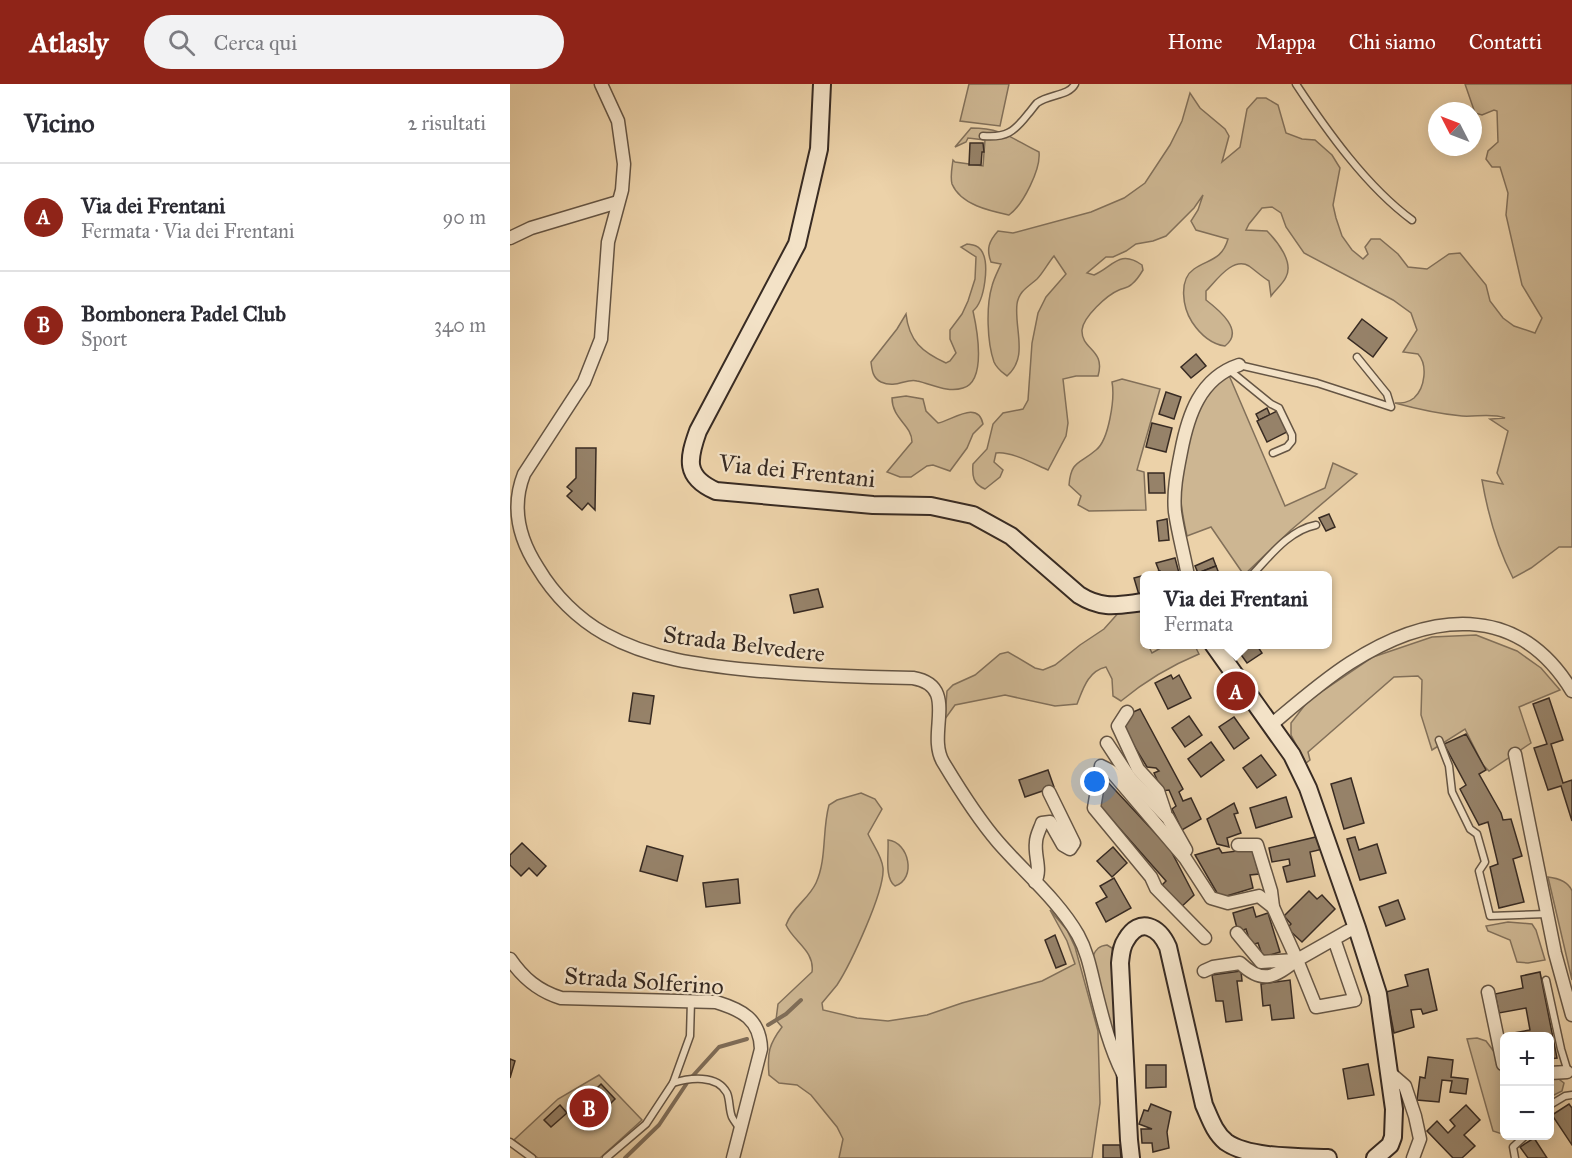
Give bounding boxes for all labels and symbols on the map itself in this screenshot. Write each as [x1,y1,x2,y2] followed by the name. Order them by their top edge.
[1428,102,1482,156] north arrow
[716,448,877,494] street label: Via dei Frentani
[661,619,827,669] street label: Strada Belvedere
[1216,668,1256,714] pin: A
[1080,767,1109,796] your location
[563,960,725,1002] street label: Strada Solferino
[570,1086,608,1130] pin: B

